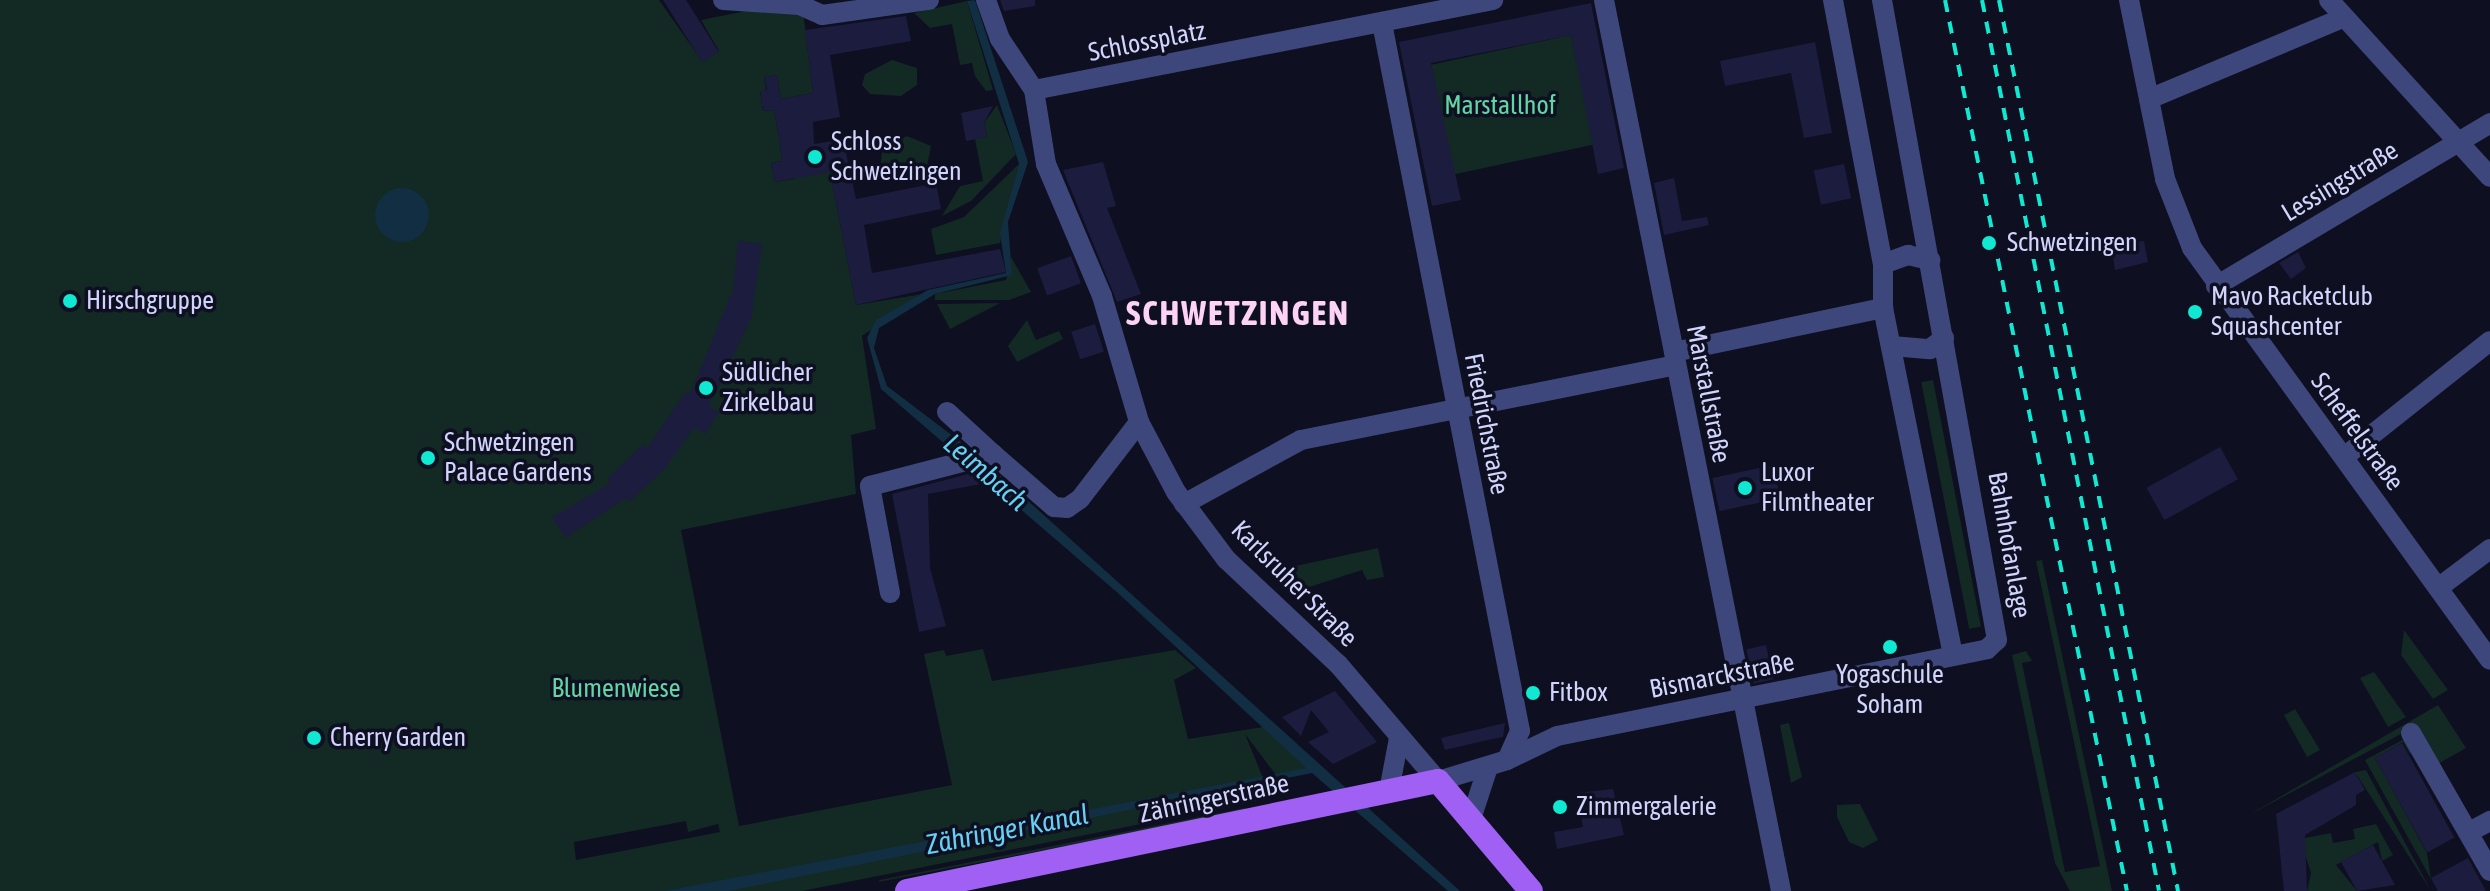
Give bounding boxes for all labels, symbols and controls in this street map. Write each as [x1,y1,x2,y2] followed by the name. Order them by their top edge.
[1086,15,1208,69] street label: Schlossplatz
[1444,90,1556,122] park label: Marstallhof
[831,126,962,188] place label: Schloss Schwetzingen
[2276,135,2404,229] street label: Lessingstraße
[806,148,824,166] marker: Schloss Schwetzingen
[2007,227,2138,259] place label: Schwetzingen
[1978,232,2000,254] marker: Schwetzingen
[2211,281,2373,342] place label: Mavo Racketclub Squashcenter
[86,285,214,317] place label: Hirschgruppe
[61,292,79,310] marker: Hirschgruppe
[1126,293,1350,333] district label: SCHWETZINGEN
[2186,303,2204,321] marker: Mavo Racketclub Squashcenter
[1679,322,1737,466] street label: Marstallstraße
[1457,351,1515,497] street label: Friedrichstraße
[722,357,814,418] place label: Südlicher Zirkelbau
[2304,367,2410,497] street label: Scheffelstraße
[697,379,715,397] marker: Südlicher Zirkelbau
[937,426,1035,518] water label: Leimbach
[444,427,592,488] place label: Schwetzingen Palace Gardens
[419,449,437,467] marker: Schwetzingen Palace Gardens
[1761,457,1874,518] place label: Luxor Filmtheater
[1981,470,2037,620] street label: Bahnhofanlage
[1736,479,1754,497] marker: Luxor Filmtheater
[1224,514,1364,654] street label: Karlsruher Straße
[1881,638,1899,656] marker: Yogaschule Soham
[1647,647,1797,705] street label: Bismarckstraße
[1836,659,1944,720] place label: Yogaschule Soham
[551,673,681,705] park label: Blumenwiese
[1549,677,1608,709] place label: Fitbox
[1524,684,1542,702] marker: Fitbox
[330,722,466,754] place label: Cherry Garden
[305,729,323,747] marker: Cherry Garden
[1136,768,1292,830] street label: Zähringerstraße
[1576,791,1716,823] place label: Zimmergalerie
[923,797,1091,861] water label: Zähringer Kanal
[1551,798,1569,816] marker: Zimmergalerie

